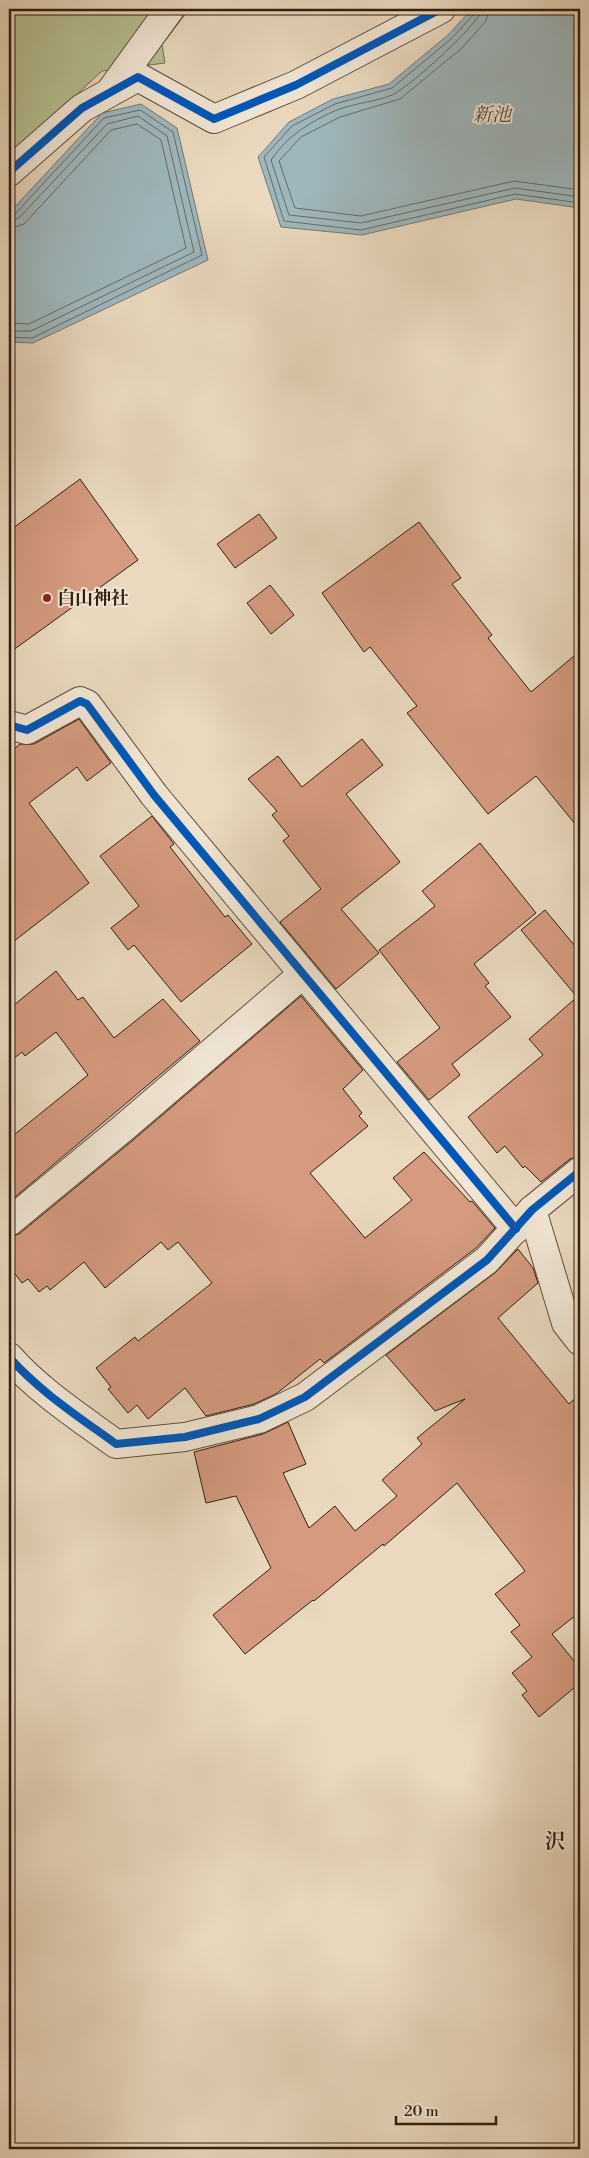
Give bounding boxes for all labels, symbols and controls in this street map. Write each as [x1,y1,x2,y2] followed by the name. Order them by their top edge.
[473,103,513,127] water label: 新池
[57,587,129,610] place label: 白山神社
[41,592,53,604] marker: 白山神社
[545,1830,565,1855] district label: 沢
[396,2093,496,2125] scale bar
[404,2102,439,2121] text: 20 m

